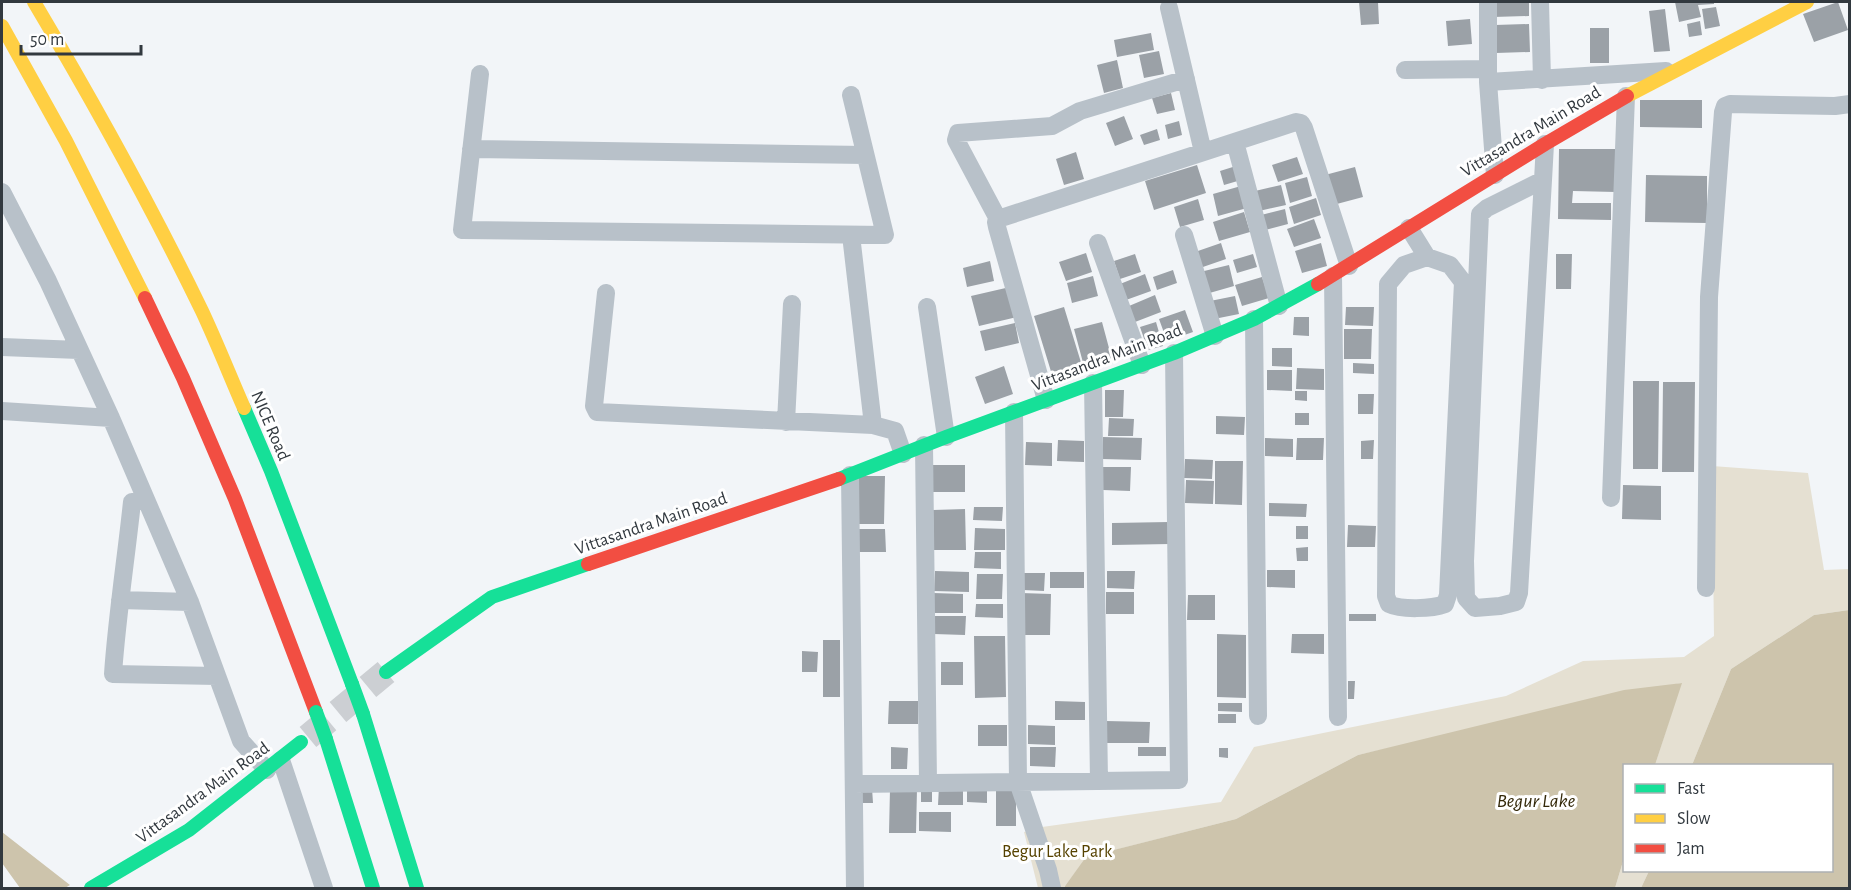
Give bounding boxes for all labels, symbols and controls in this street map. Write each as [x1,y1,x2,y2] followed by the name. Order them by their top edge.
[21,18,141,56] scale bar
[30,31,64,49] text: 50 m
[1458,83,1604,181] street label: Vittasandra Main Road
[1029,321,1185,395] street label: Vittasandra Main Road
[247,389,293,463] street label: NICE Road
[573,490,729,558] street label: Vittasandra Main Road
[133,739,273,847] street label: Vittasandra Main Road
[1623,764,1833,872] legend
[1677,780,1705,798] text: Fast
[1497,791,1576,811] water label: Begur Lake
[1677,810,1710,828] text: Slow
[1677,840,1705,858] text: Jam
[1002,843,1113,861] park label: Begur Lake Park

